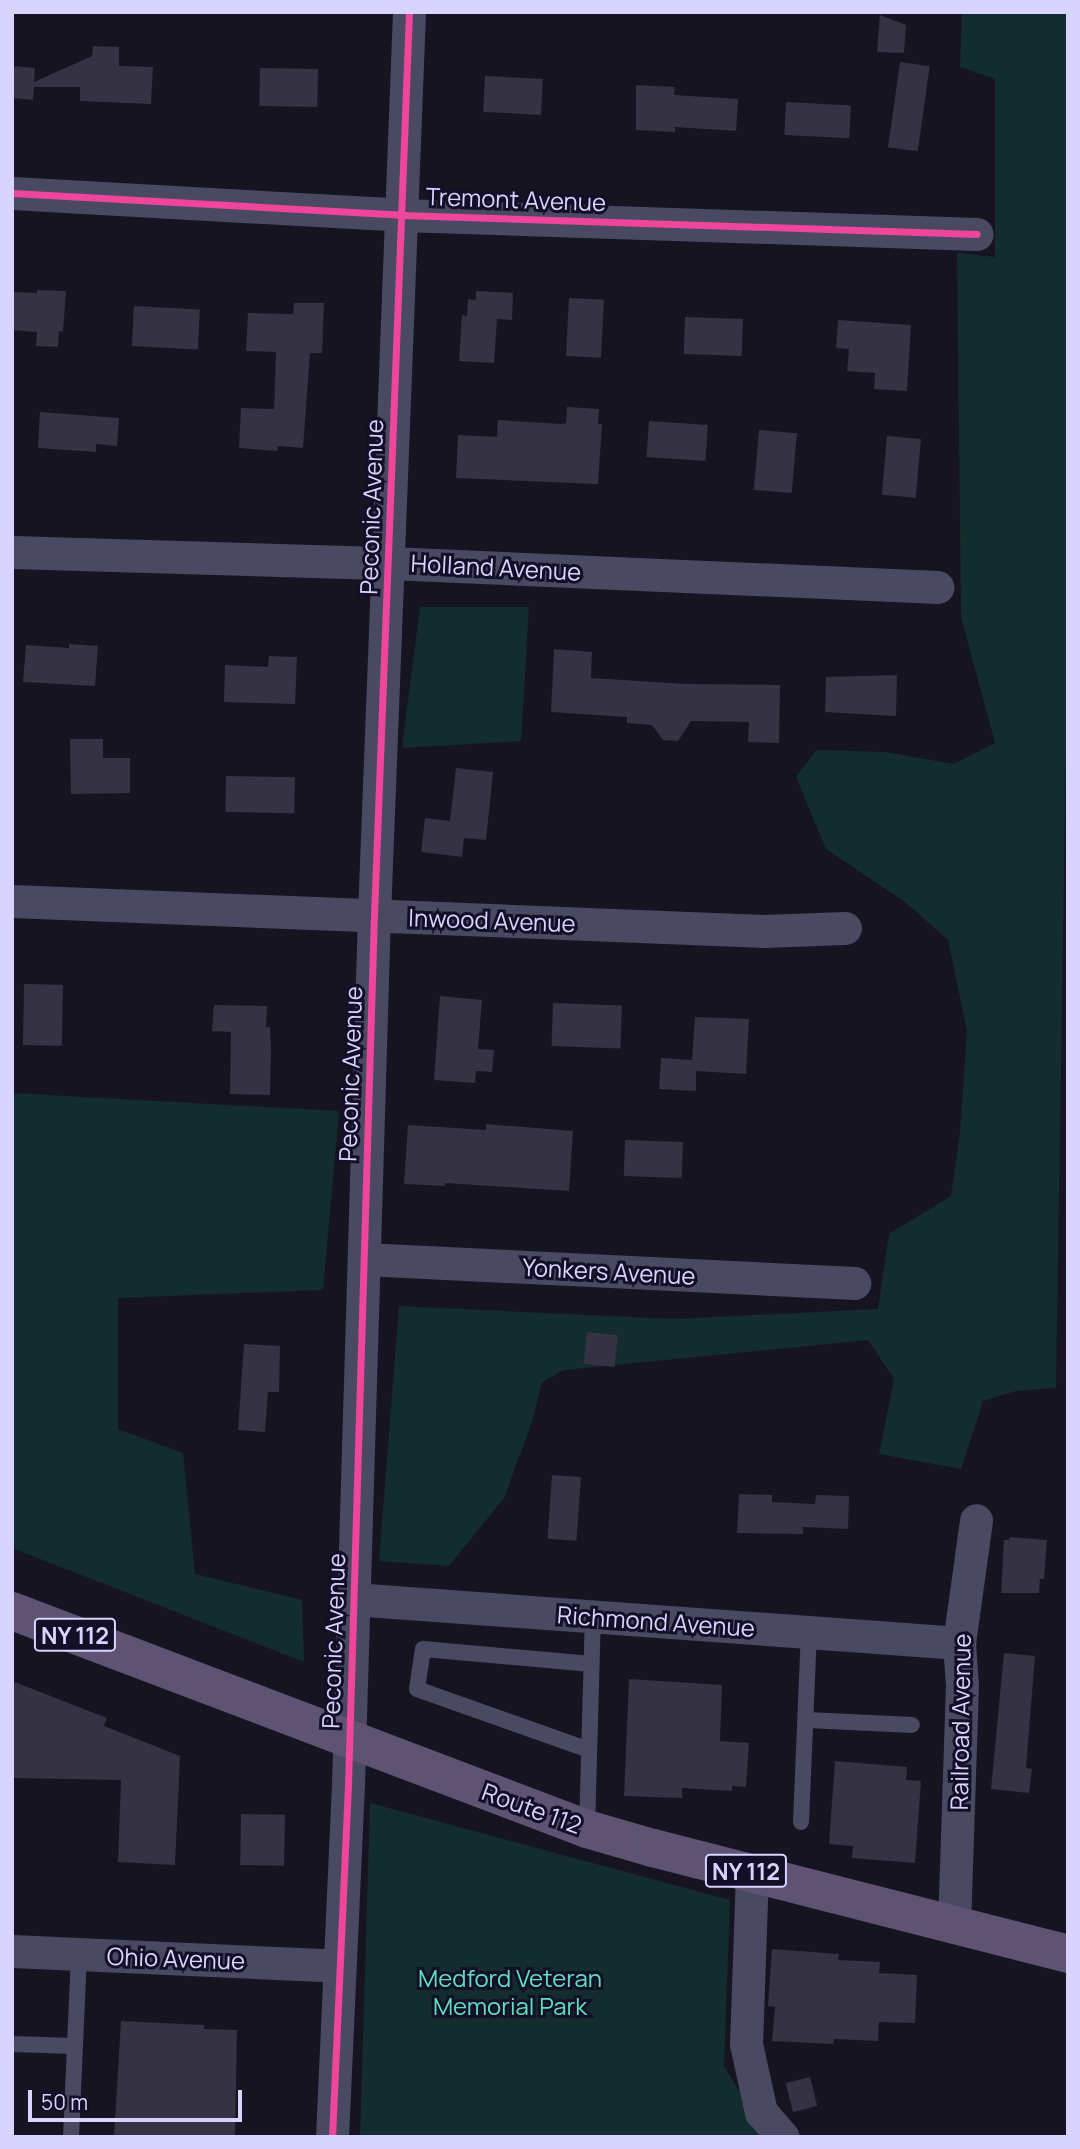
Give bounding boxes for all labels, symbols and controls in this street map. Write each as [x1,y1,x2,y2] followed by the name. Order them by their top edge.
[425,181,607,217] street label: Tremont Avenue
[354,419,388,595] street label: Peconic Avenue
[410,548,582,586] street label: Holland Avenue
[408,903,576,937] street label: Inwood Avenue
[333,986,367,1162] street label: Peconic Avenue
[522,1252,696,1290] street label: Yonkers Avenue
[316,1553,350,1729] street label: Peconic Avenue
[556,1600,756,1642] street label: Richmond Avenue
[33,1616,117,1654] road number: NY 112
[944,1633,976,1811] street label: Railroad Avenue
[478,1777,586,1839] street label: Route 112
[704,1852,788,1890] road number: NY 112
[106,1941,246,1975] street label: Ohio Avenue
[418,1964,602,2020] park label: Medford Veteran Memorial Park
[32,2076,245,2120] scale bar
[41,2088,88,2116] text: 50 m

